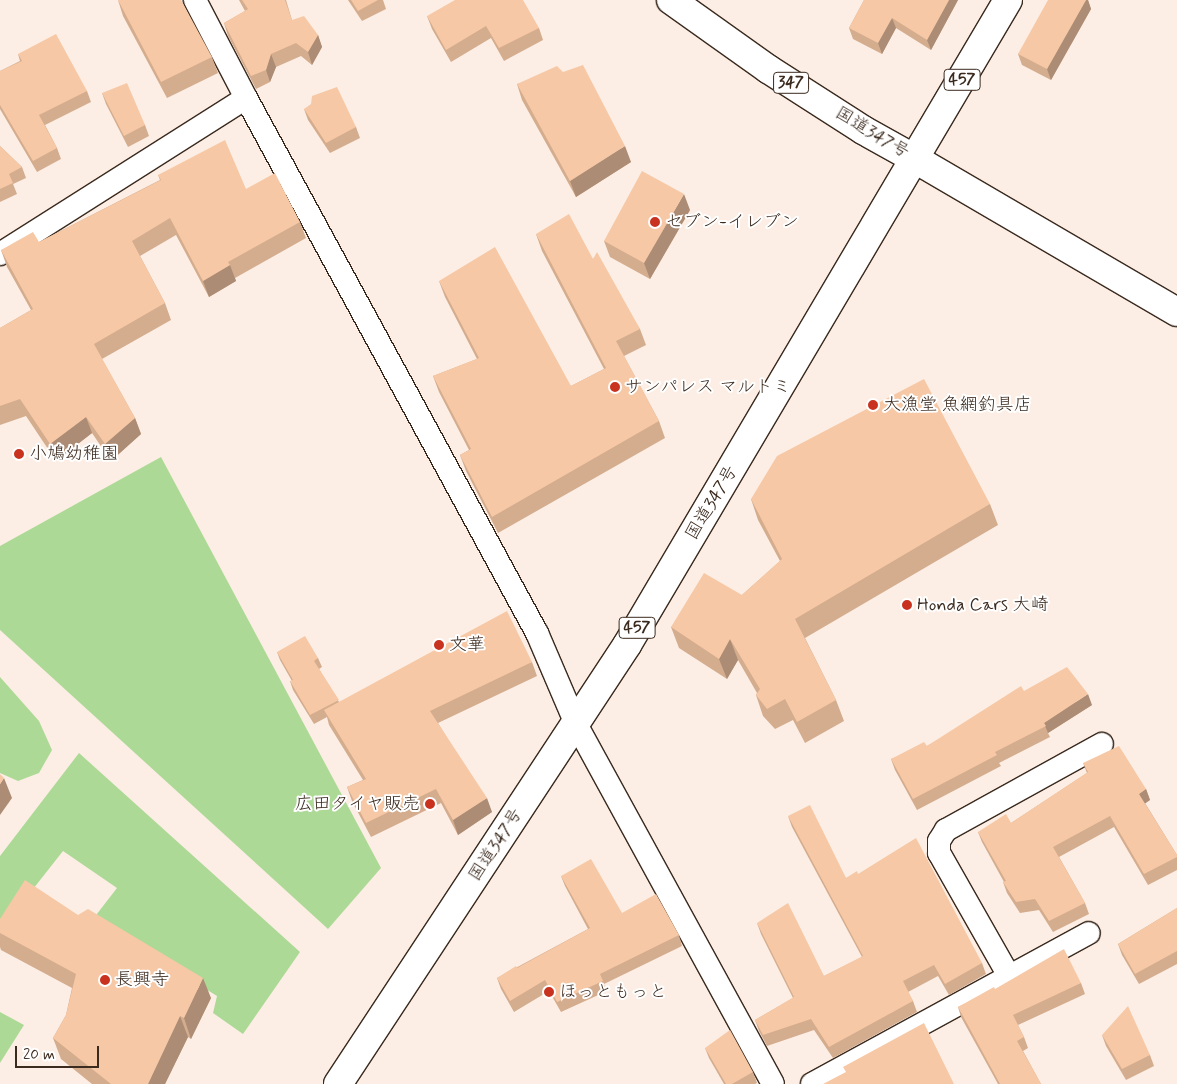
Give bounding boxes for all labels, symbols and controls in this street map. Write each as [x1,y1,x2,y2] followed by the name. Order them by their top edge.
[943,66,981,94] road number: 457
[772,70,810,96] road number: 347
[831,102,913,164] street label: 国道347号
[665,211,799,233] place label: セブン-イレブン
[649,216,661,228] marker: セブン-イレブン
[625,376,792,398] place label: サンパレス マルトミ
[609,381,621,393] marker: サンパレス マルトミ
[883,394,1032,416] place label: 大漁堂 魚網釣具店
[867,399,879,411] marker: 大漁堂 魚網釣具店
[29,443,119,465] place label: 小鳩幼稚園
[13,448,25,460] marker: 小鳩幼稚園
[681,462,743,544] street label: 国道347号
[917,594,1047,616] place label: Honda Cars 大崎
[901,599,913,611] marker: Honda Cars 大崎
[618,614,656,641] road number: 457
[449,634,485,656] place label: 文華
[433,639,445,651] marker: 文華
[294,793,420,815] place label: 広田タイヤ販売
[424,798,436,810] marker: 広田タイヤ販売
[464,804,528,886] street label: 国道347号
[115,969,169,991] place label: 長興寺
[99,974,111,986] marker: 長興寺
[559,981,667,1003] place label: ほっともっと
[543,986,555,998] marker: ほっともっと
[18,1036,101,1068] scale bar
[23,1045,55,1065] text: 20 m

